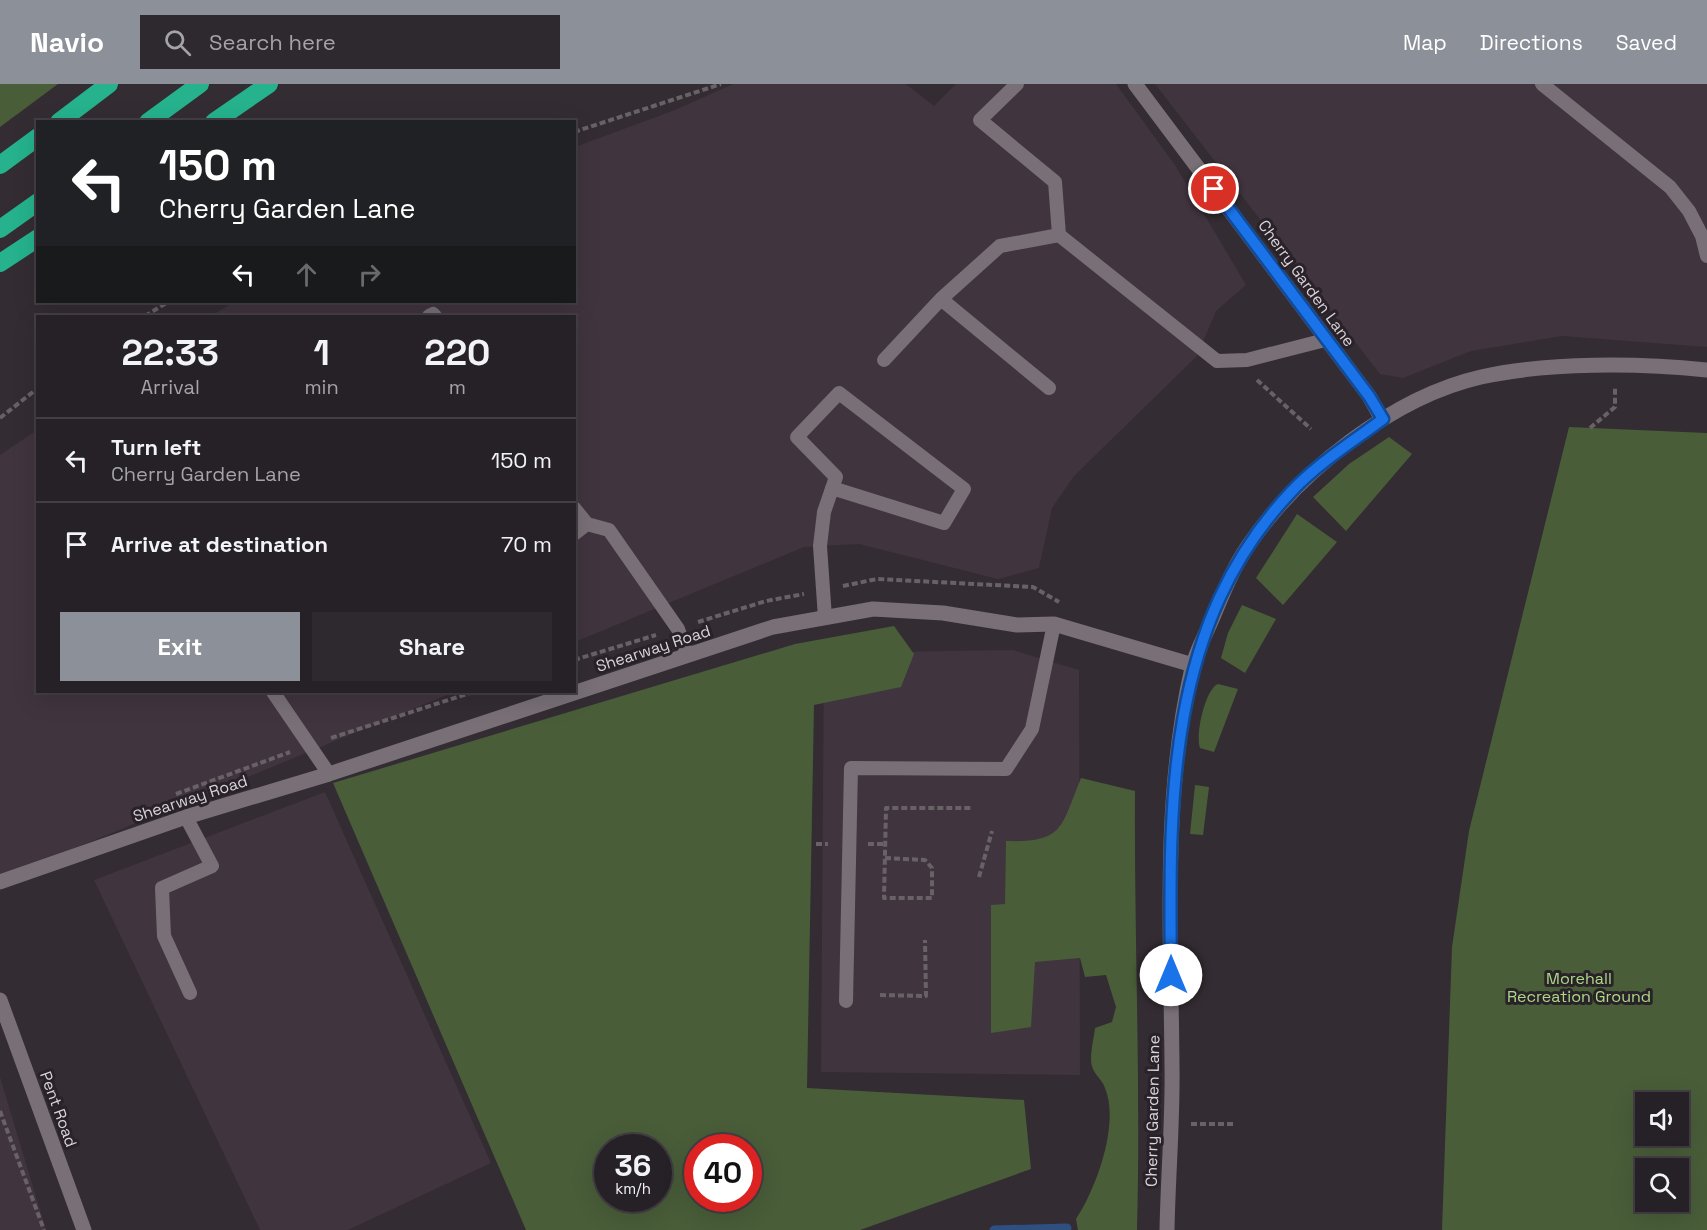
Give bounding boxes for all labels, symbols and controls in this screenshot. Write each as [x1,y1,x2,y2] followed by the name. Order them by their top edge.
[140,15,560,69] search box
[30,24,104,60] text: Navio
[161,26,194,59] icon: search
[209,28,336,56] text: Search here
[1403,29,1447,56] text: Map
[1480,29,1583,56] text: Directions
[1616,29,1677,56] text: Saved
[159,139,277,192] text: 150 m
[60,144,138,222] icon: left
[1188,163,1239,214] pin
[1197,172,1230,205] icon: arrive
[159,191,415,226] text: Cherry Garden Lane
[1253,216,1360,351] street label: Cherry Garden Lane
[227,258,260,291] icon: left
[290,258,323,291] icon: ahead
[353,258,386,291] icon: right
[122,330,219,376] text: 22:33
[313,330,330,376] text: 1
[424,330,490,376] text: 220
[140,374,200,400] text: Arrival
[304,374,339,400] text: min
[449,374,466,400] text: m
[111,433,201,461] text: Turn left
[60,444,93,477] icon: left
[491,446,552,474] text: 150 m
[111,461,301,487] text: Cherry Garden Lane
[60,528,93,561] icon: arrive
[111,530,328,558] text: Arrive at destination
[501,530,552,558] text: 70 m
[60,612,300,681] button: Exit
[312,612,552,681] button: Share
[593,620,713,677] street label: Shearway Road
[130,770,250,827] street label: Shearway Road
[1139,943,1203,1007] position arrow
[1507,968,1651,1007] park label: Morehall Recreation Ground
[1141,1035,1164,1187] street label: Cherry Garden Lane
[35,1068,82,1150] street label: Pent Road
[1635,1092,1689,1212] map controls
[1635,1092,1689,1146] button: sound
[684,1134,762,1212] speed limit sign: 40
[615,1146,651,1185] text: 36
[1635,1158,1689,1212] button: search
[615,1179,651,1198] text: km/h

